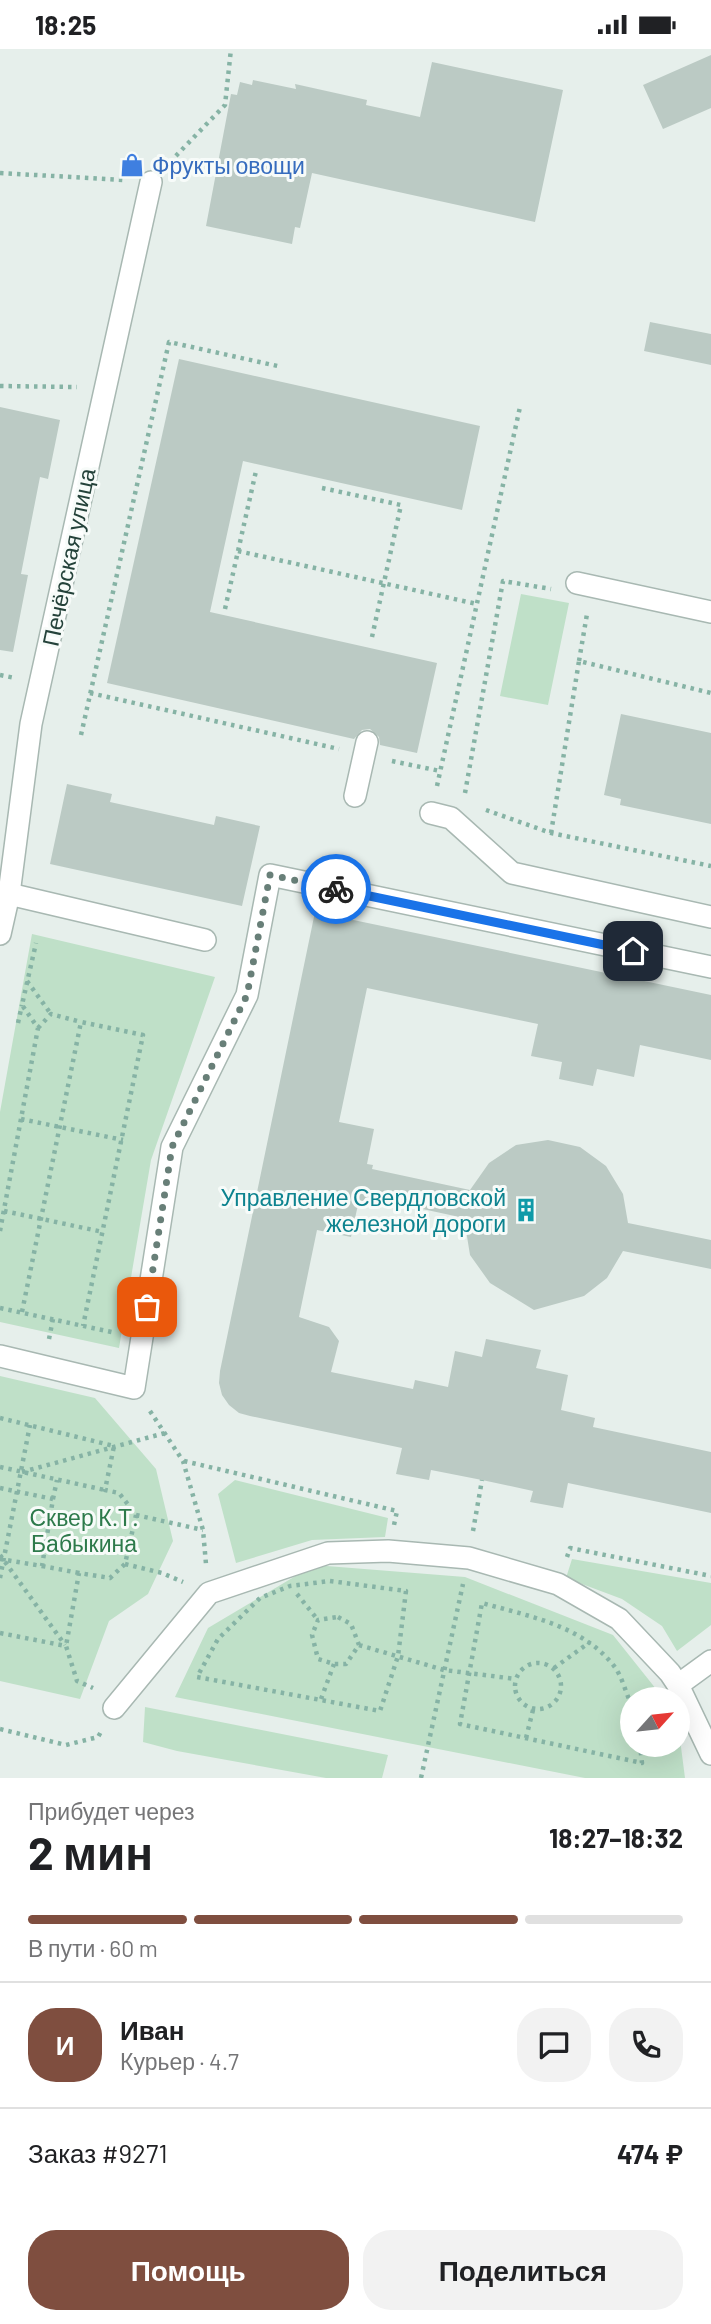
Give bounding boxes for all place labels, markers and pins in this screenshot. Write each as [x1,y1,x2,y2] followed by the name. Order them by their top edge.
[118,151,146,179] shop icon: Фрукты овощи
[152,151,305,179] place label: Фрукты овощи
[603,921,663,981] pin
[221,1183,506,1237] place label: Управление Свердловской железной дороги
[512,1196,540,1224] building icon: Управление Свердловской железной дороги
[117,1277,177,1337] pin

